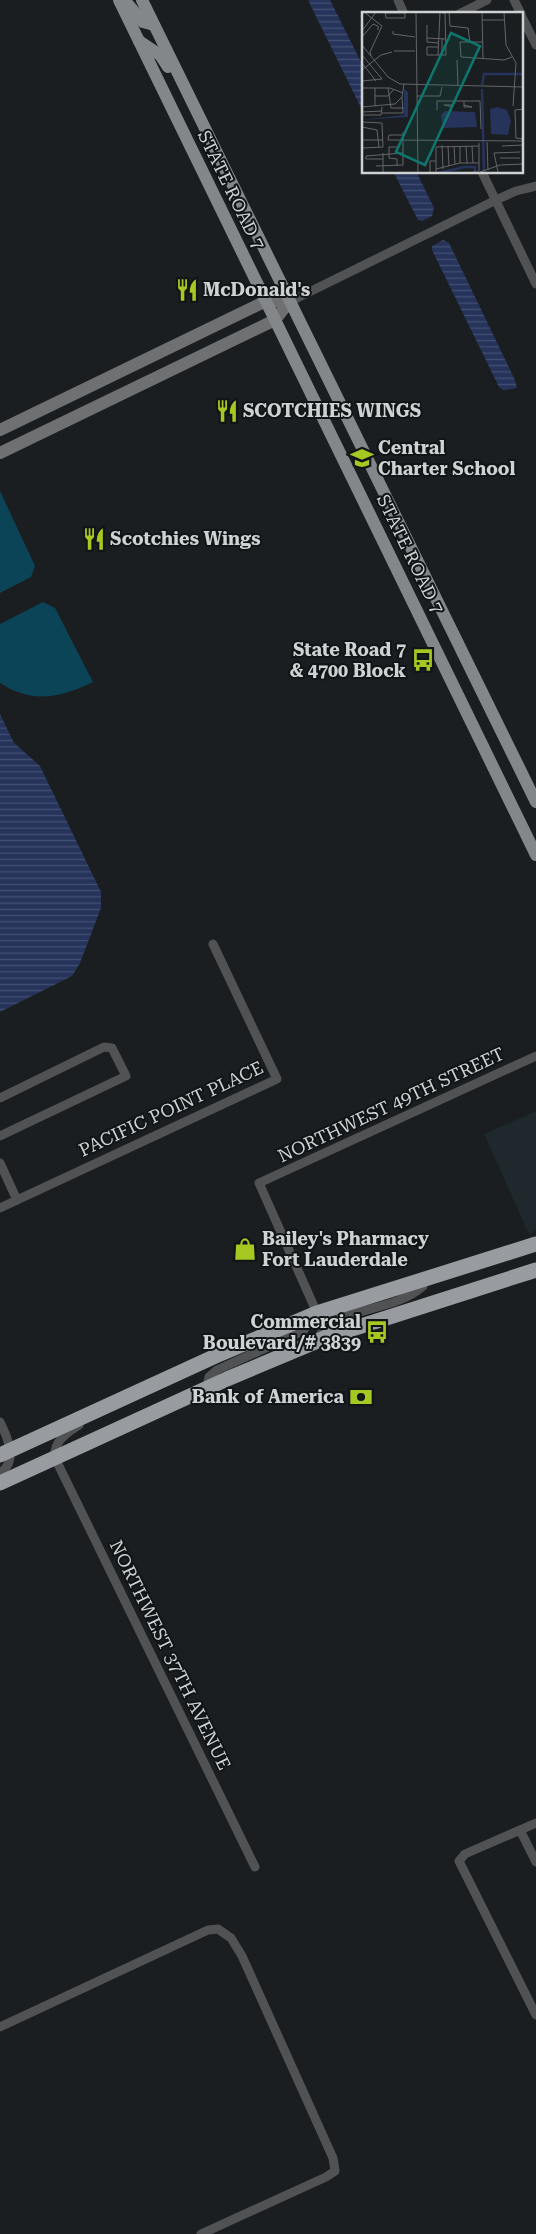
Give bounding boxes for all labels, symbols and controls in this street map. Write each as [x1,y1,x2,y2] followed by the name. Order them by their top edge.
[362,12,524,174] inset map
[194,127,269,253] street label: STATE ROAD 7
[174,277,200,303] restaurant icon: McDonald's
[203,279,310,300] place label: McDonald's
[214,398,240,424] restaurant icon: SCOTCHIES WINGS
[243,400,421,421] place label: SCOTCHIES WINGS
[378,437,515,479] place label: Central Charter School
[349,445,375,471] school or university icon: Central Charter School
[373,491,448,617] street label: STATE ROAD 7
[81,526,107,552] restaurant icon: Scotchies Wings
[110,528,260,549] place label: Scotchies Wings
[289,639,407,681] place label: State Road 7 & 4700 Block
[410,647,436,673] bus stop icon: State Road 7 & 4700 Block
[274,1043,507,1166] street label: NORTHWEST 49TH STREET
[75,1057,266,1161] street label: PACIFIC POINT PLACE
[262,1228,429,1270] place label: Bailey's Pharmacy Fort Lauderdale
[232,1236,258,1262] shop icon: Bailey's Pharmacy Fort Lauderdale
[203,1311,361,1353] place label: Commercial Boulevard/# 3839
[364,1319,390,1345] bus stop icon: Commercial Boulevard/# 3839
[348,1384,374,1410] bank icon: Bank of America
[192,1386,344,1407] place label: Bank of America
[106,1536,235,1773] street label: NORTHWEST 37TH AVENUE

